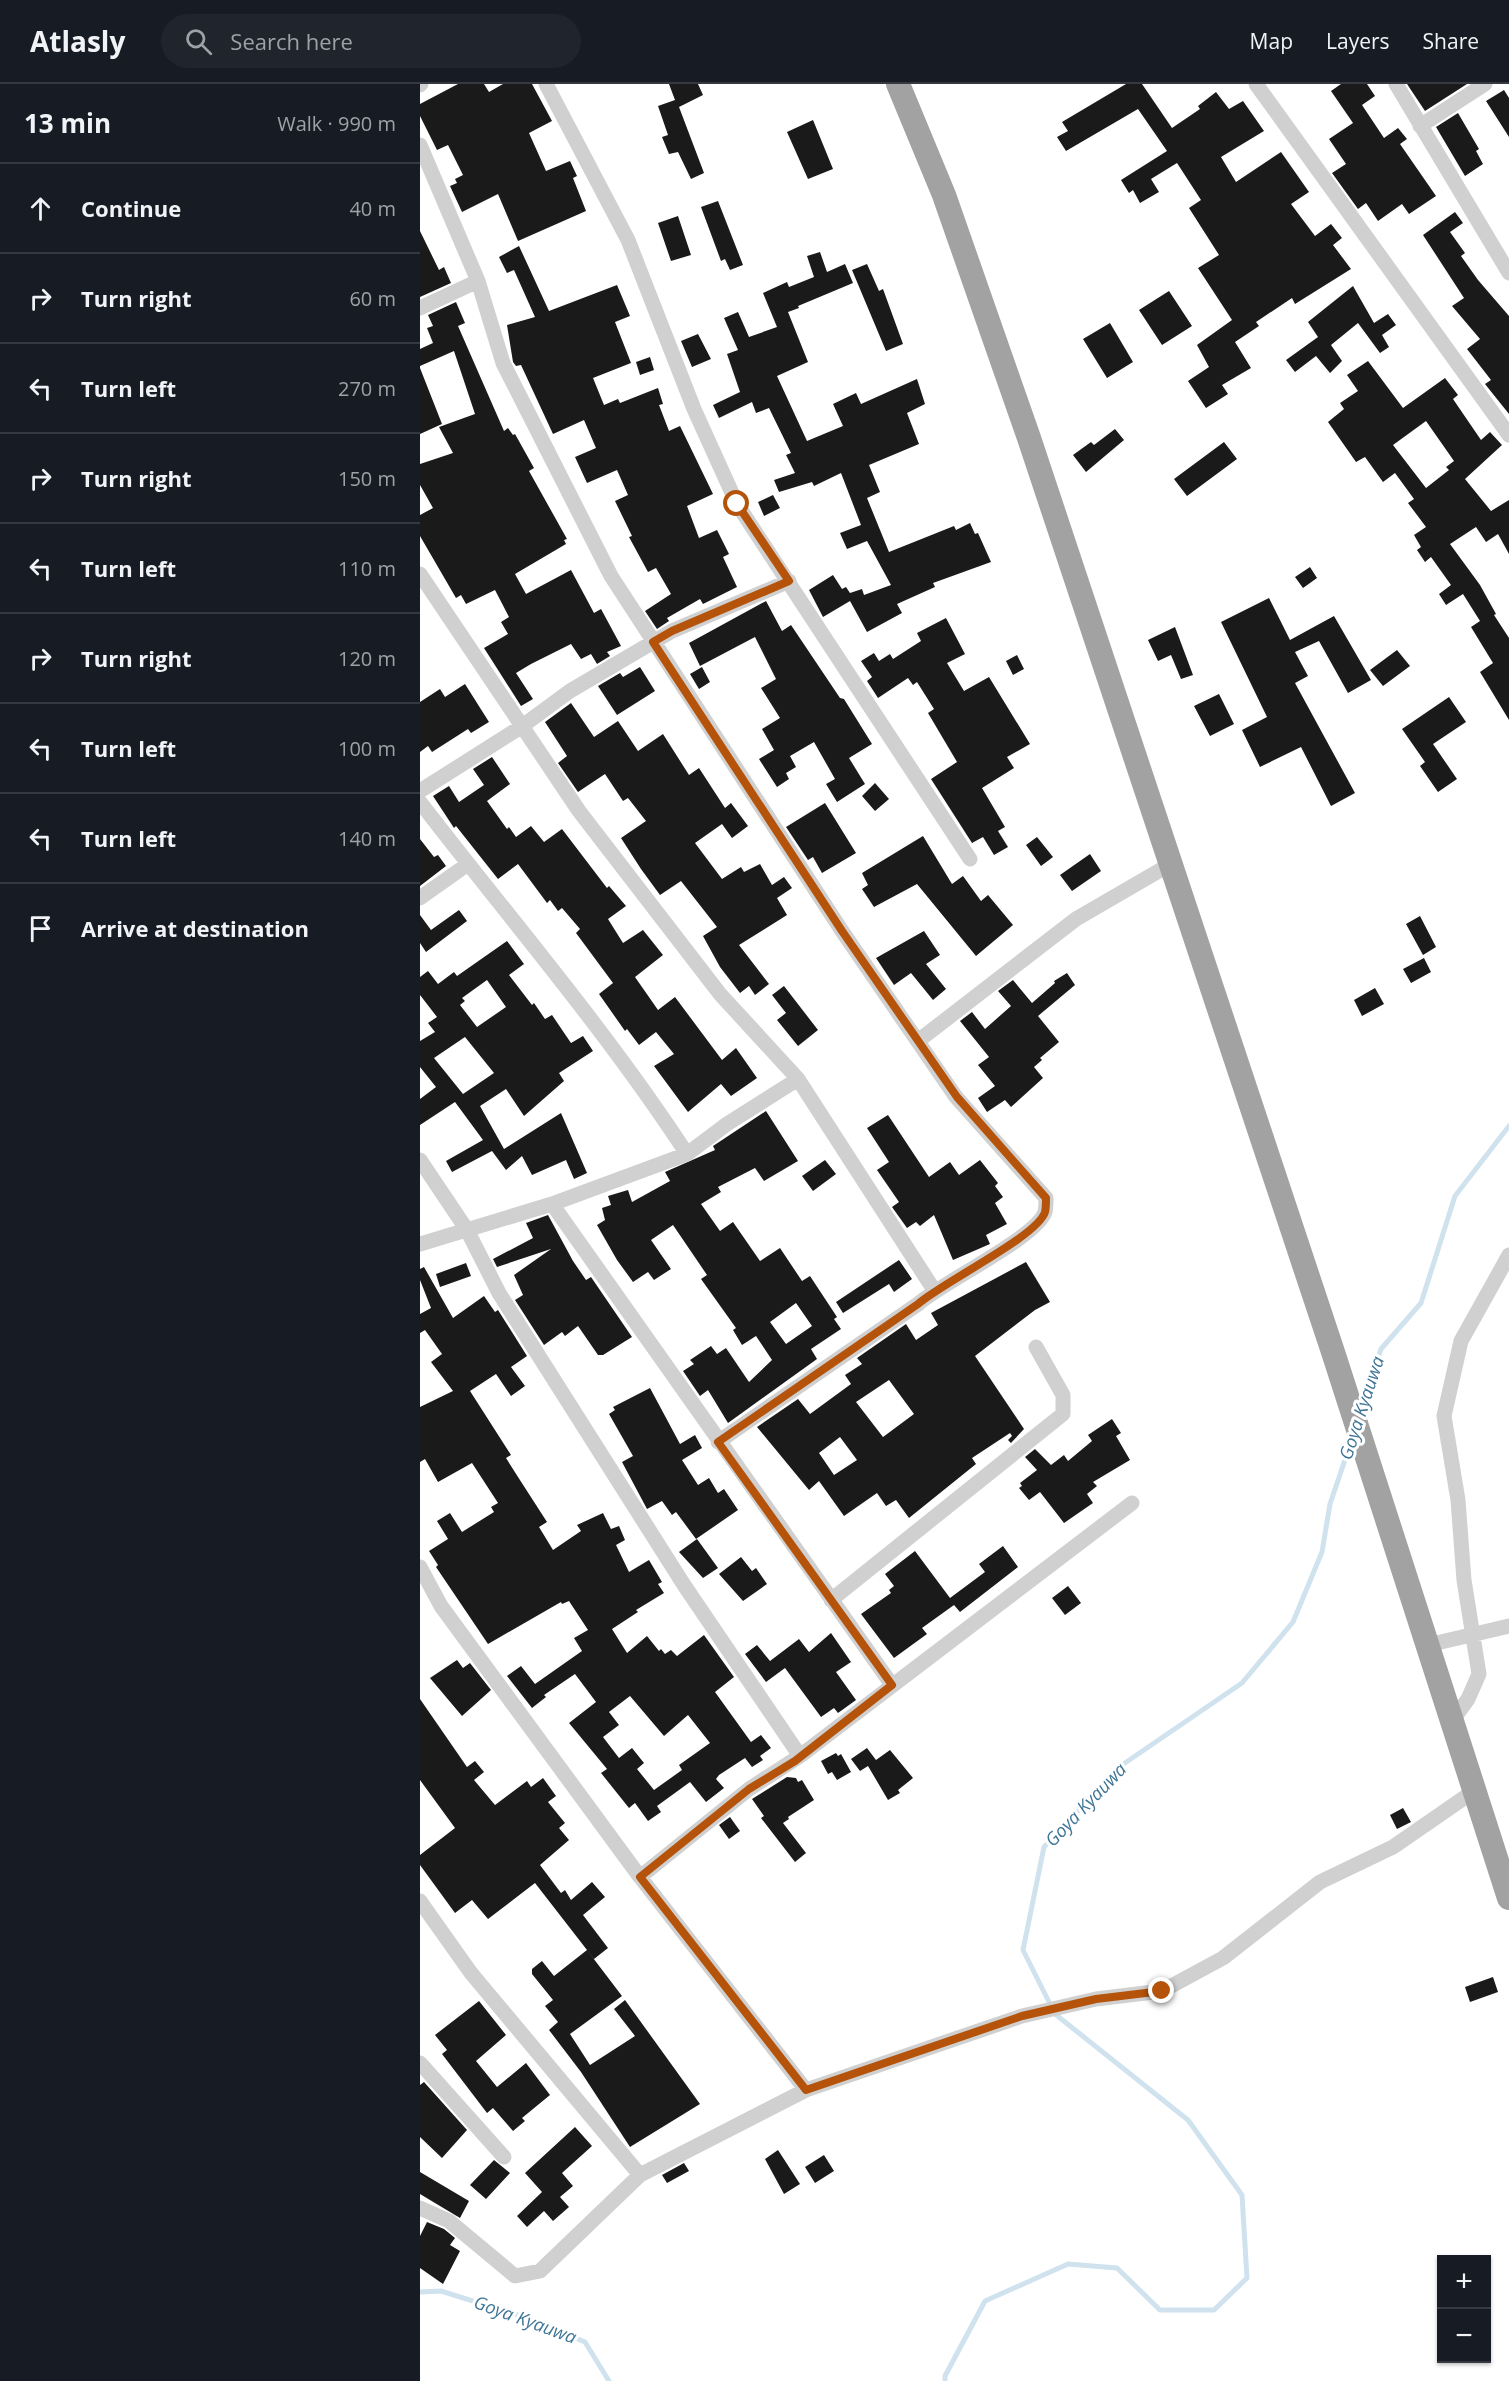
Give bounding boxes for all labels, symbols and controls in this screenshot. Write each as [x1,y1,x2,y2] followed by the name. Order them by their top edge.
[161,14,581,68] search box
[30,22,125,60] text: Atlasly
[182,25,215,58] icon: search
[230,26,353,56] text: Search here
[1250,27,1293,55] text: Map
[1326,27,1390,55] text: Layers
[1423,27,1479,55] text: Share
[24,105,111,141] text: 13 min
[277,110,396,137] text: Walk · 990 m
[24,192,57,225] icon: ahead
[81,193,181,223] text: Continue
[349,195,396,222] text: 40 m
[24,282,57,315] icon: right
[81,283,192,313] text: Turn right
[349,285,396,312] text: 60 m
[24,372,57,405] icon: left
[81,373,176,403] text: Turn left
[338,375,396,402] text: 270 m
[24,462,57,495] icon: right
[81,463,192,493] text: Turn right
[338,465,396,492] text: 150 m
[723,490,749,516] route start
[24,552,57,585] icon: left
[81,553,176,583] text: Turn left
[338,555,396,582] text: 110 m
[24,642,57,675] icon: right
[81,643,192,673] text: Turn right
[338,645,396,672] text: 120 m
[24,732,57,765] icon: left
[81,733,176,763] text: Turn left
[338,735,396,762] text: 100 m
[24,822,57,855] icon: left
[81,823,176,853] text: Turn left
[338,825,396,852] text: 140 m
[24,912,57,945] icon: arrive
[81,913,309,943] text: Arrive at destination
[1333,1353,1389,1463] water label: Goya Kyauwa
[1039,1757,1131,1851] water label: Goya Kyauwa
[1148,1977,1174,2003] route end
[1437,2255,1491,2363] map controls
[1437,2255,1491,2309] button: +
[471,2289,580,2349] water label: Goya Kyauwa
[1437,2309,1491,2363] button: −

